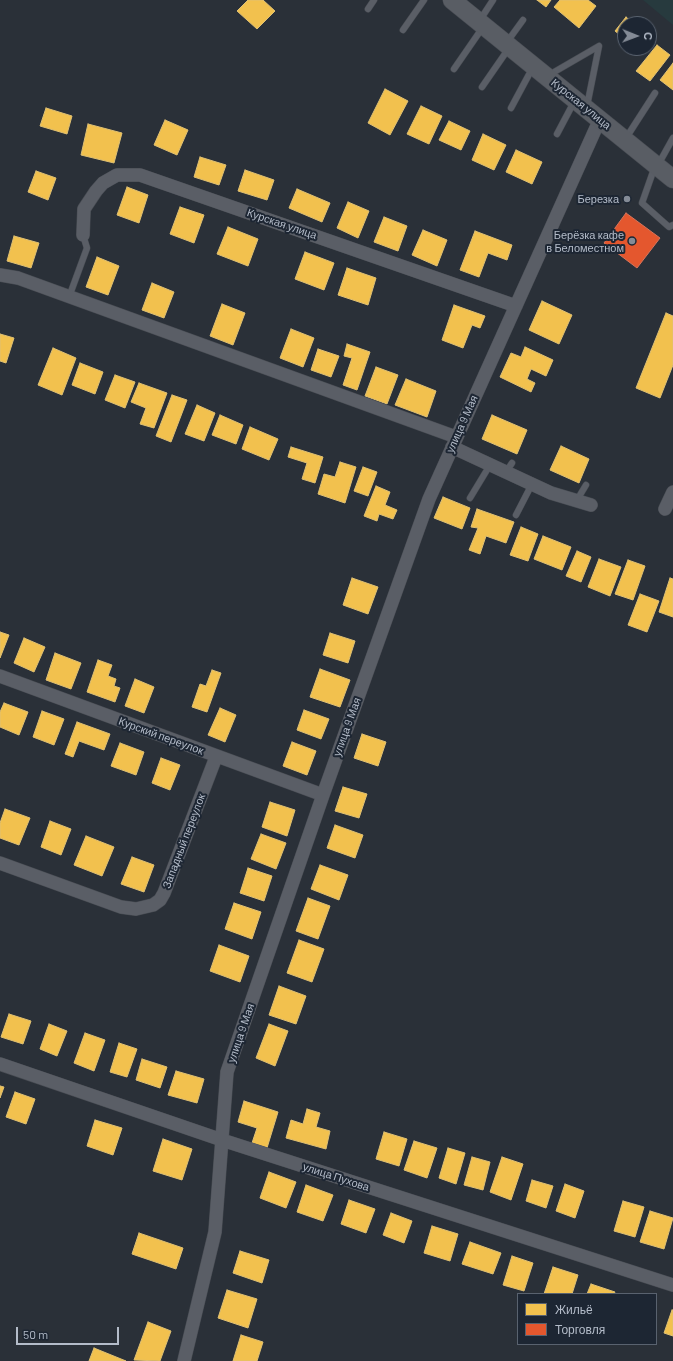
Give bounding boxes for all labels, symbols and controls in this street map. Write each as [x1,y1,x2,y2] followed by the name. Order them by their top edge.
[617,16,657,56] north arrow
[642,32,655,40] text: С
[548,76,614,132] street label: Курская улица
[577,192,619,206] place label: Березка
[622,194,632,204] marker: Березка
[245,206,319,242] street label: Курская улица
[546,228,624,254] place label: Берёзка кафе в Беломестном
[627,236,637,246] marker: Берёзка кафе в Беломестном
[443,393,481,455] street label: улица 9 Мая
[330,696,364,758] street label: улица 9 Мая
[117,714,205,758] street label: Курский переулок
[160,792,208,890] street label: Западный переулок
[225,1002,257,1064] street label: улица 9 Мая
[301,1160,371,1194] street label: улица Пухова
[517,1293,657,1345] legend
[555,1302,593,1316] text: Жильё
[18,1319,121,1345] scale bar
[555,1322,605,1336] text: Торговля
[23,1327,48,1341] text: 50 m

